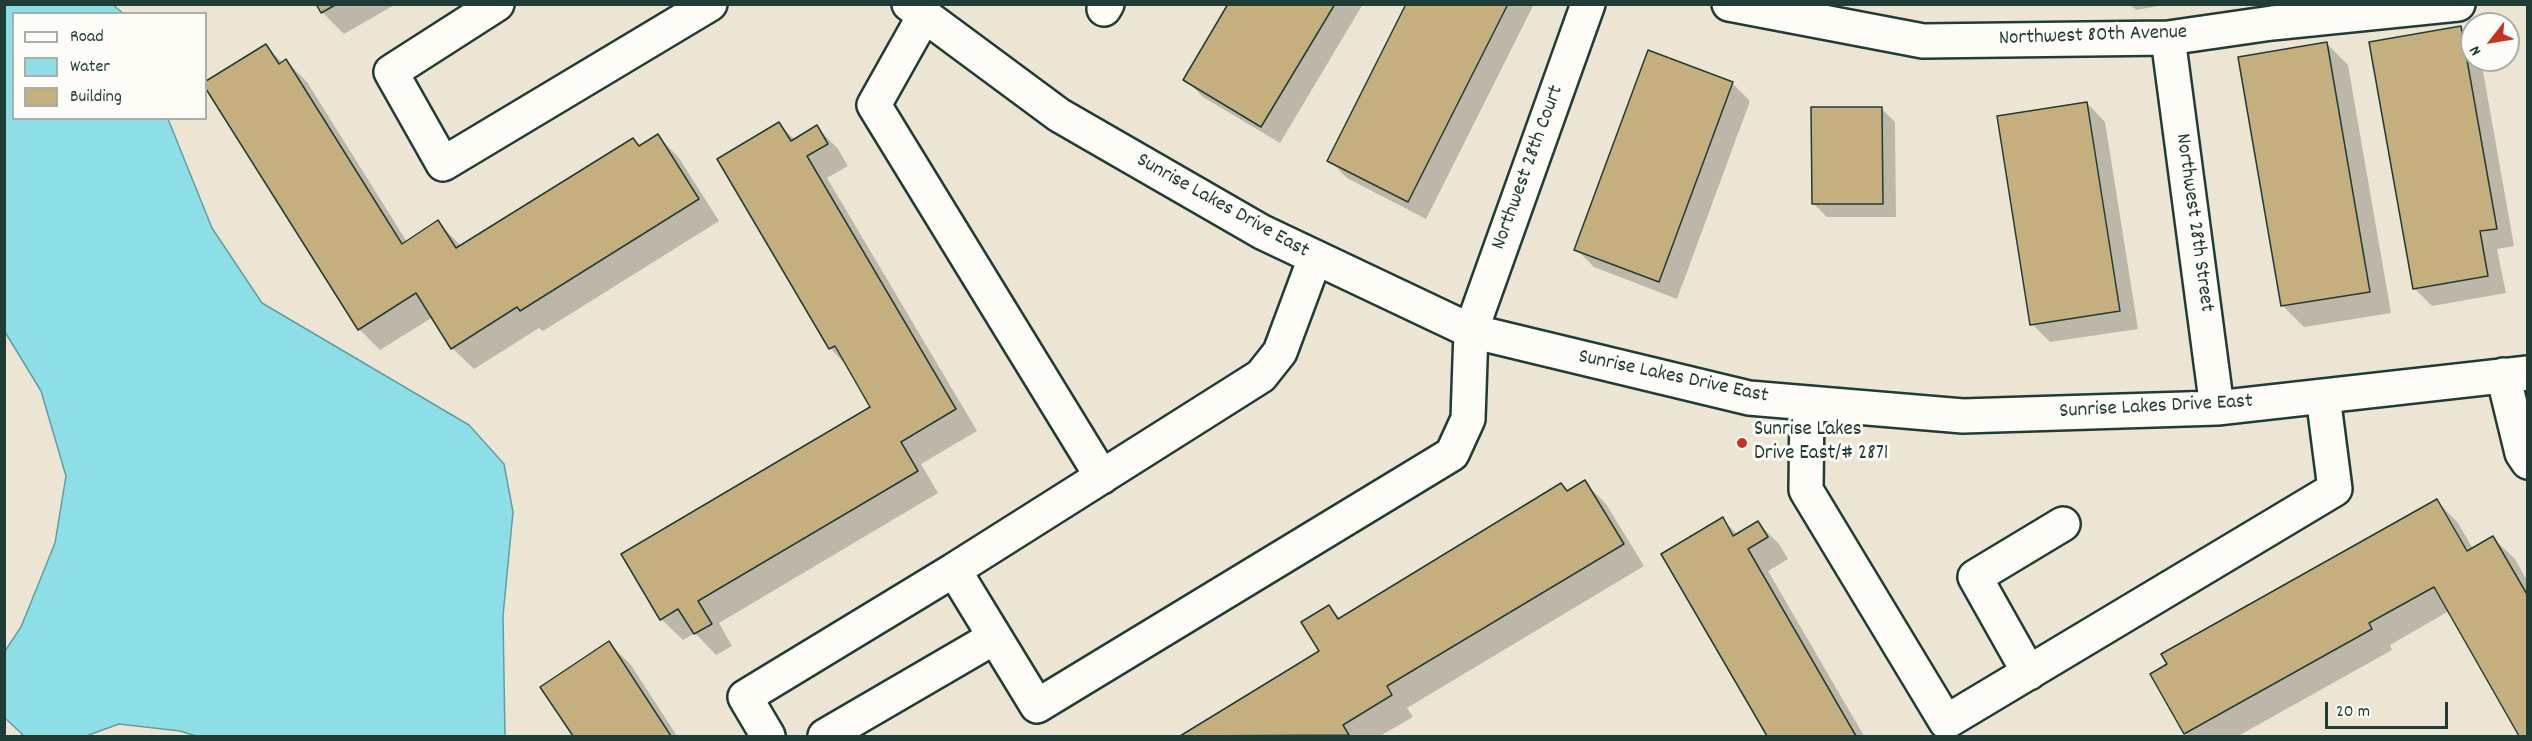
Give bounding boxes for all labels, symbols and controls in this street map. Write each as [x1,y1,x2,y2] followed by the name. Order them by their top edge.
[12,12,207,120] legend
[2460,12,2520,72] north arrow
[1998,21,2188,53] street label: Northwest 80th Avenue
[70,25,104,50] text: Road
[2464,41,2488,60] text: N
[70,55,110,80] text: Water
[1488,82,1570,254] street label: Northwest 28th Court
[70,85,122,110] text: Building
[2168,132,2218,314] street label: Northwest 28th Street
[1131,149,1313,265] street label: Sunrise Lakes Drive East
[1576,346,1770,410] street label: Sunrise Lakes Drive East
[2059,390,2253,426] street label: Sunrise Lakes Drive East
[1754,418,1888,468] place label: Sunrise Lakes Drive East/# 2871
[1735,436,1749,450] marker: Sunrise Lakes Drive East/# 2871
[2328,690,2451,728] scale bar
[2336,700,2370,725] text: 20 m

